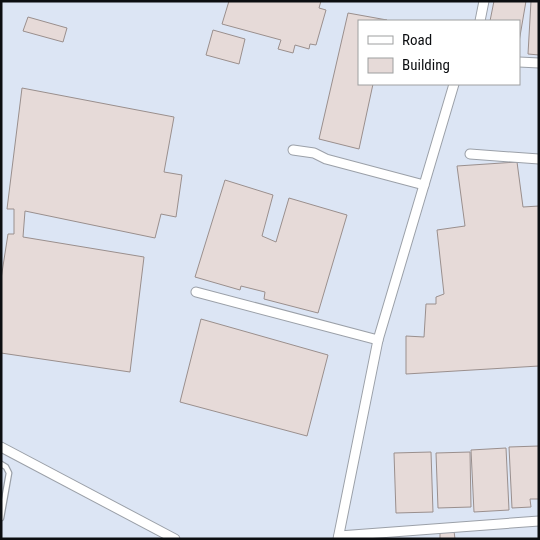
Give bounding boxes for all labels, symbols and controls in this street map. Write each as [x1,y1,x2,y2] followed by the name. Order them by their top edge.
[358,20,520,85] legend
[402,31,432,49] text: Road
[402,56,450,74] text: Building

